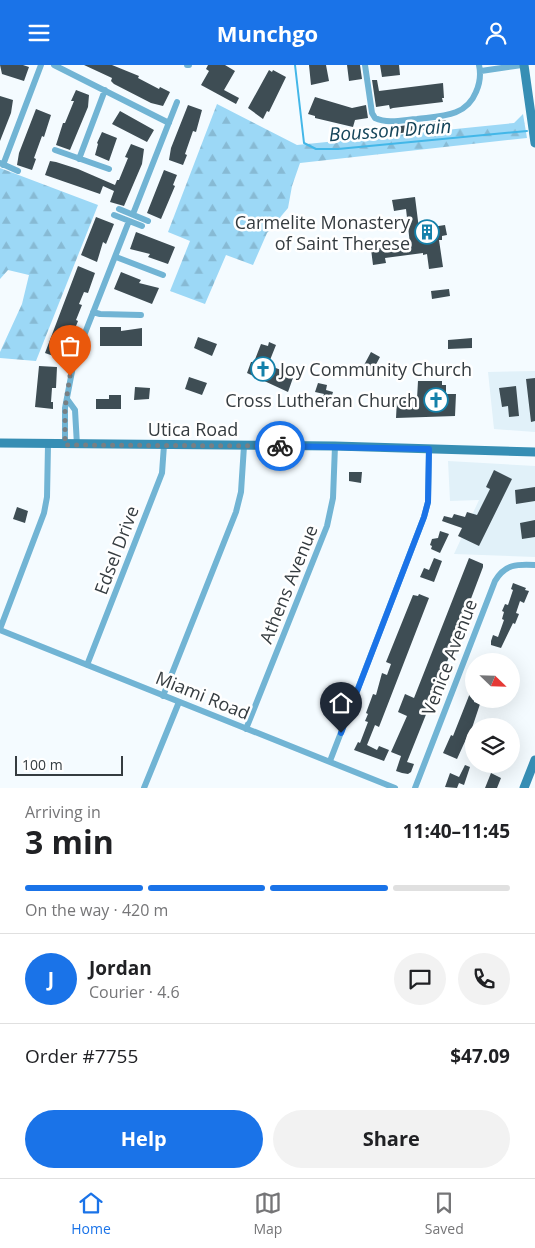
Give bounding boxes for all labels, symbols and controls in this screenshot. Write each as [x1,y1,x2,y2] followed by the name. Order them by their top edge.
[217,18,318,48] text: Munchgo
[25,19,53,47] icon: menu
[482,19,510,47] icon: person
[328,113,452,147] water label: Bousson Drain
[235,210,411,255] place label: Carmelite Monastery of Saint Therese
[414,219,440,245] building icon: Carmelite Monastery of Saint Therese
[49,325,91,376] pin
[56,332,84,360] icon: bag
[250,356,276,382] church icon: Joy Community Church
[278,357,472,381] place label: Joy Community Church
[423,387,449,413] church icon: Cross Lutheran Church
[225,388,418,412] place label: Cross Lutheran Church
[148,417,238,441] street label: Utica Road
[255,421,305,471] courier
[266,432,294,460] icon: bike
[88,502,144,598] street label: Edsel Drive
[253,521,323,647] street label: Athens Avenue
[416,596,482,718] street label: Venice Avenue
[465,653,520,707] north arrow
[465,653,520,773] map controls
[152,665,254,725] street label: Miami Road
[320,682,362,733] pin
[327,689,355,717] icon: home
[465,718,520,773] button: layers
[15,753,122,776] scale bar
[22,755,63,774] text: 100 m
[25,801,101,823] text: Arriving in
[403,818,510,844] text: 11:40–11:45
[25,820,114,863] text: 3 min
[25,899,168,921] text: On the way · 420 m
[394,953,446,1005] button: chat
[458,953,510,1005] button: phone
[89,955,152,981] text: Jordan
[48,966,54,992] text: J
[89,981,180,1003] text: Courier · 4.6
[25,1043,138,1069] text: Order #7755
[450,1043,510,1069] text: $47.09
[25,1110,263,1168] button: Help
[273,1110,510,1168] button: Share
[71,1189,111,1238] tab: Home
[253,1189,282,1238] tab: Map
[425,1189,464,1238] tab: Saved

